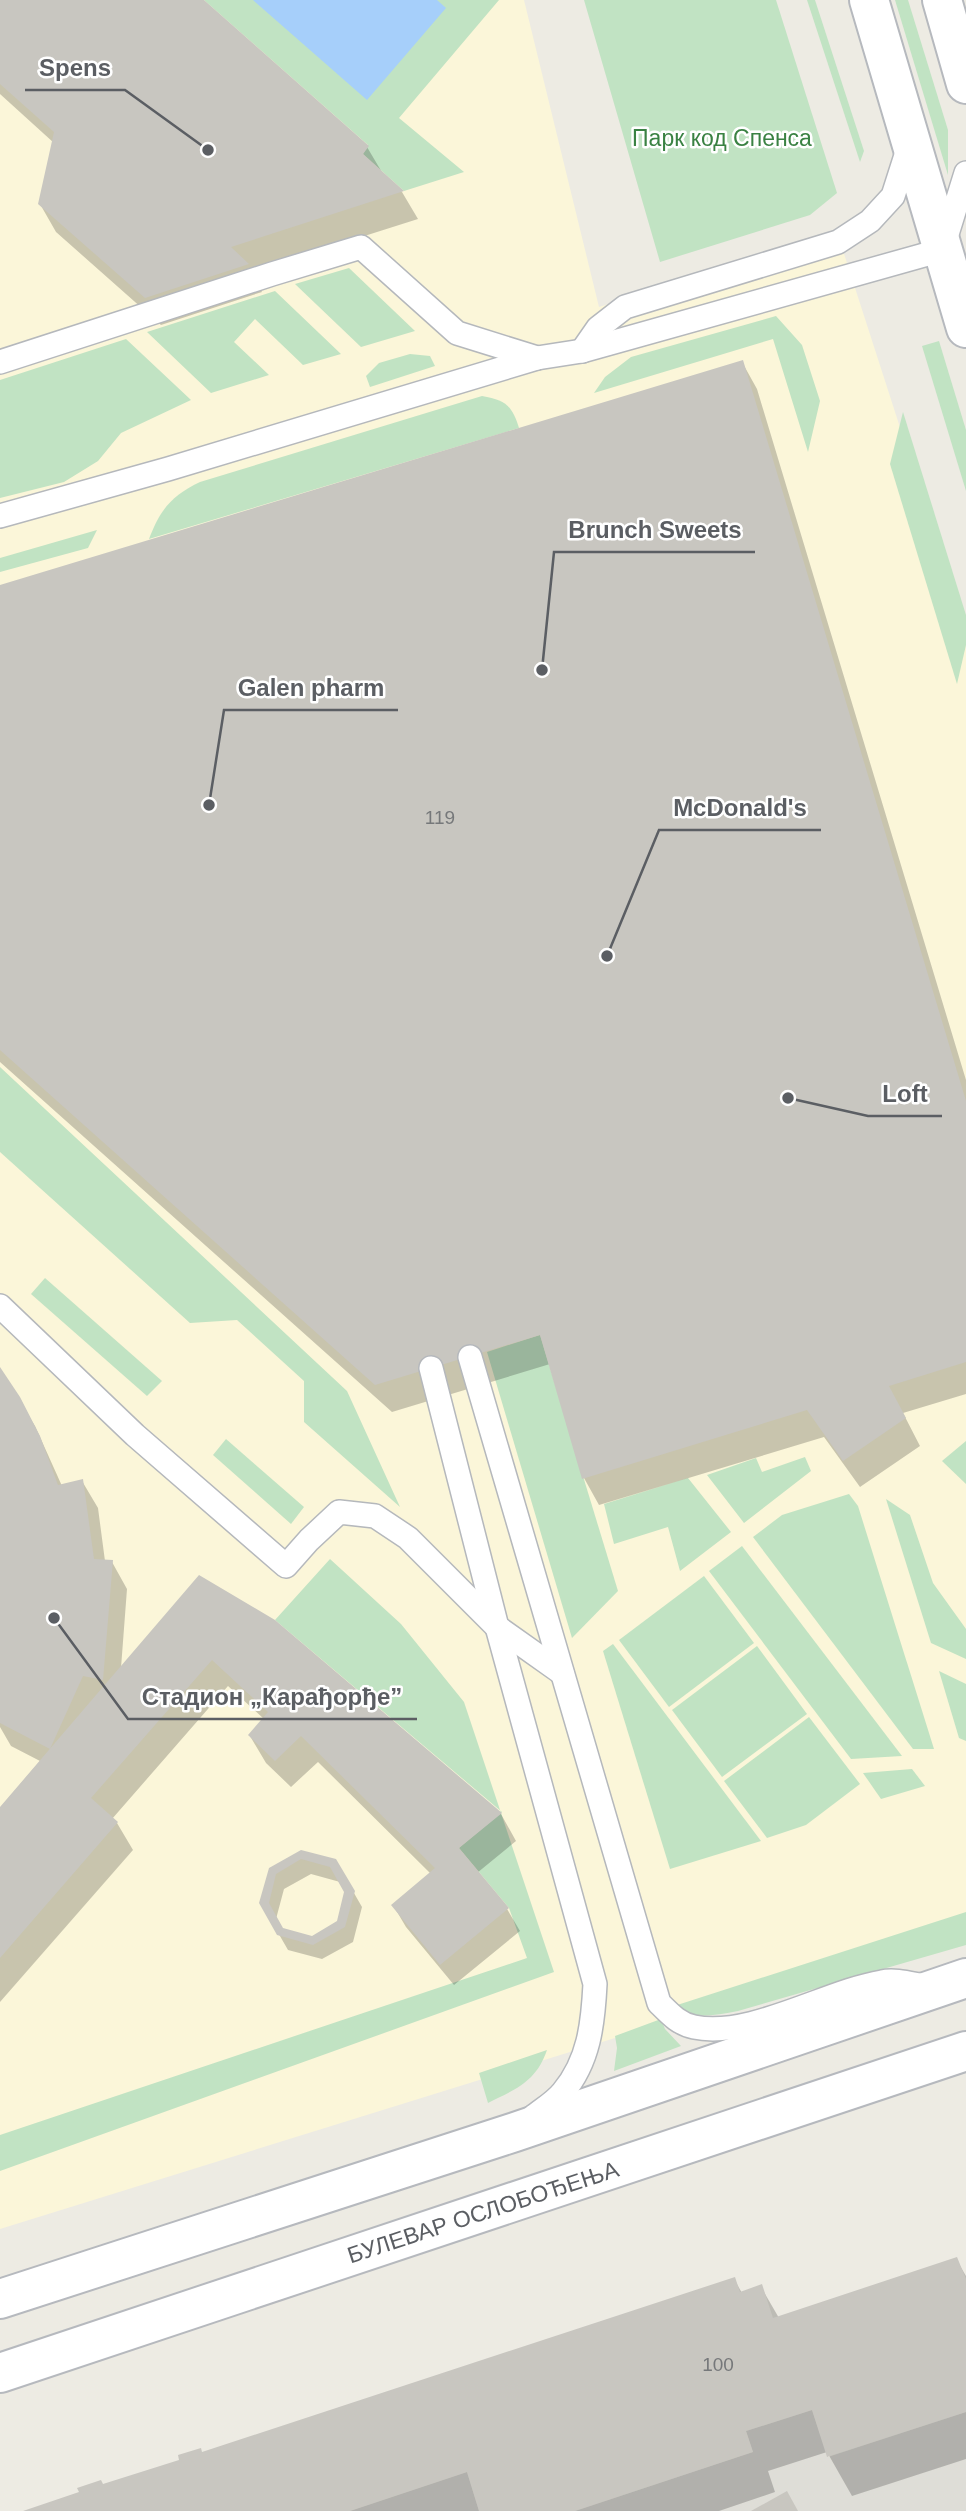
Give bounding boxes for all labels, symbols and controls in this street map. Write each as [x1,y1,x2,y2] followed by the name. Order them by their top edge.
[25,45,125,90] callout: Spens
[39,54,111,81] text: Spens
[632,125,812,151] park label: Парк код Спенса
[554,507,755,552] callout: Brunch Sweets
[568,516,742,543] text: Brunch Sweets
[224,665,398,710] callout: Galen pharm
[238,674,384,701] text: Galen pharm
[659,785,821,830] callout: McDonald's
[673,794,807,821] text: McDonald's
[425,807,455,828] house number: 119
[868,1071,942,1116] callout: Loft
[882,1080,928,1107] text: Loft
[128,1674,417,1719] callout: Стадион „Карађорђе”
[142,1683,402,1710] text: Стадион „Карађорђе”
[344,2156,623,2268] street label: БУЛЕВАР ОСЛОБОЂЕЊА
[702,2354,734,2375] house number: 100

